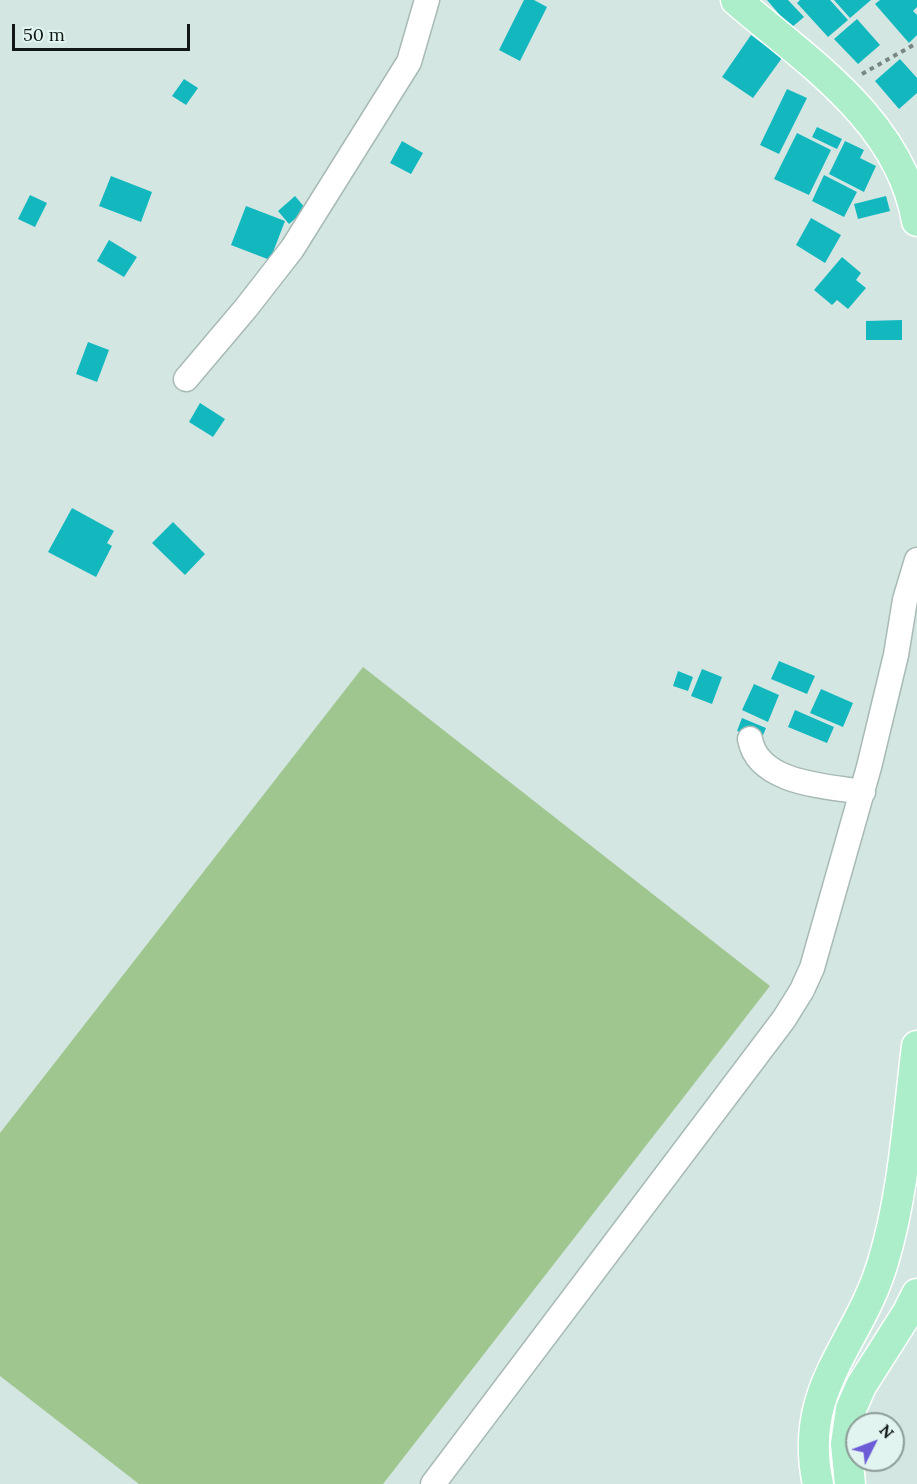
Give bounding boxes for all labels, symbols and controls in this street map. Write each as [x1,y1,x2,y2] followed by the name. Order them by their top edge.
[15,12,194,50] scale bar
[23,23,65,46] text: 50 m
[845,1412,905,1472] north arrow
[875,1420,898,1443] text: N

